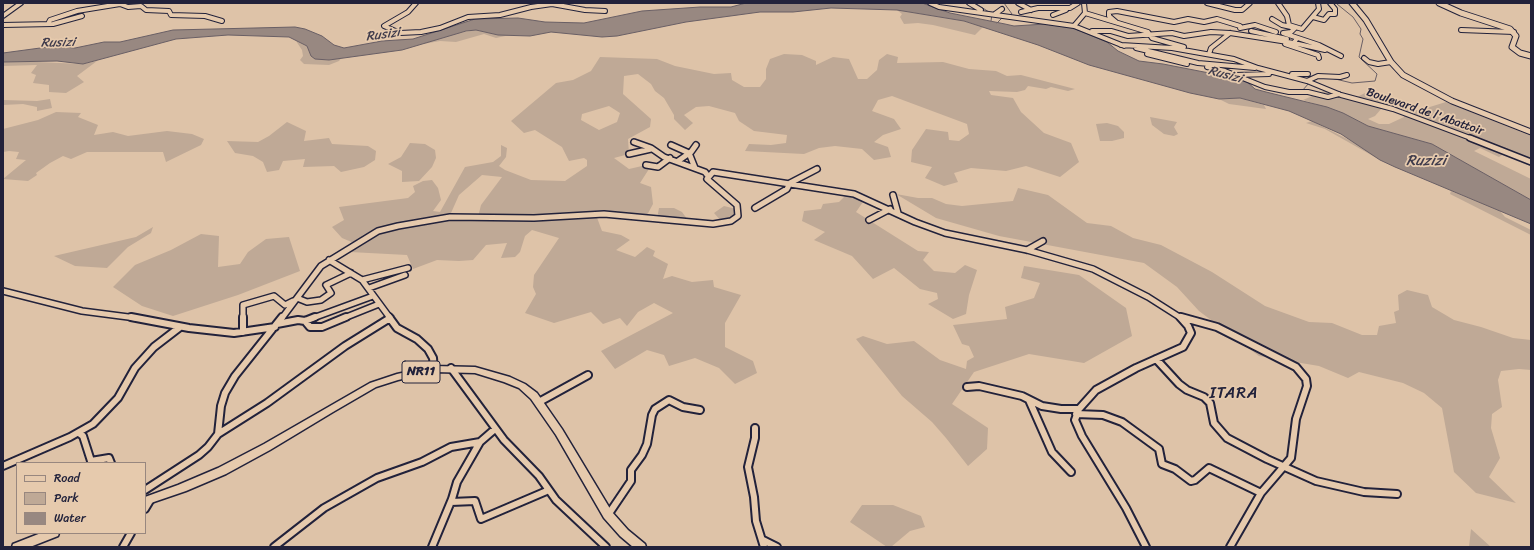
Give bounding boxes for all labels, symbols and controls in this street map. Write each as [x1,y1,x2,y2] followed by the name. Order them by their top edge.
[365,25,401,45] water label: Rusizi
[41,35,75,51] water label: Rusizi
[1206,63,1244,87] water label: Rusizi
[1364,85,1486,139] street label: Boulevard de l'Abattoir
[1406,152,1446,170] water label: Ruzizi
[402,361,440,383] road number: NR11
[1210,384,1258,404] district label: ITARA
[16,462,146,534] legend
[54,467,80,489] text: Road
[54,487,79,509] text: Park
[54,507,86,529] text: Water

